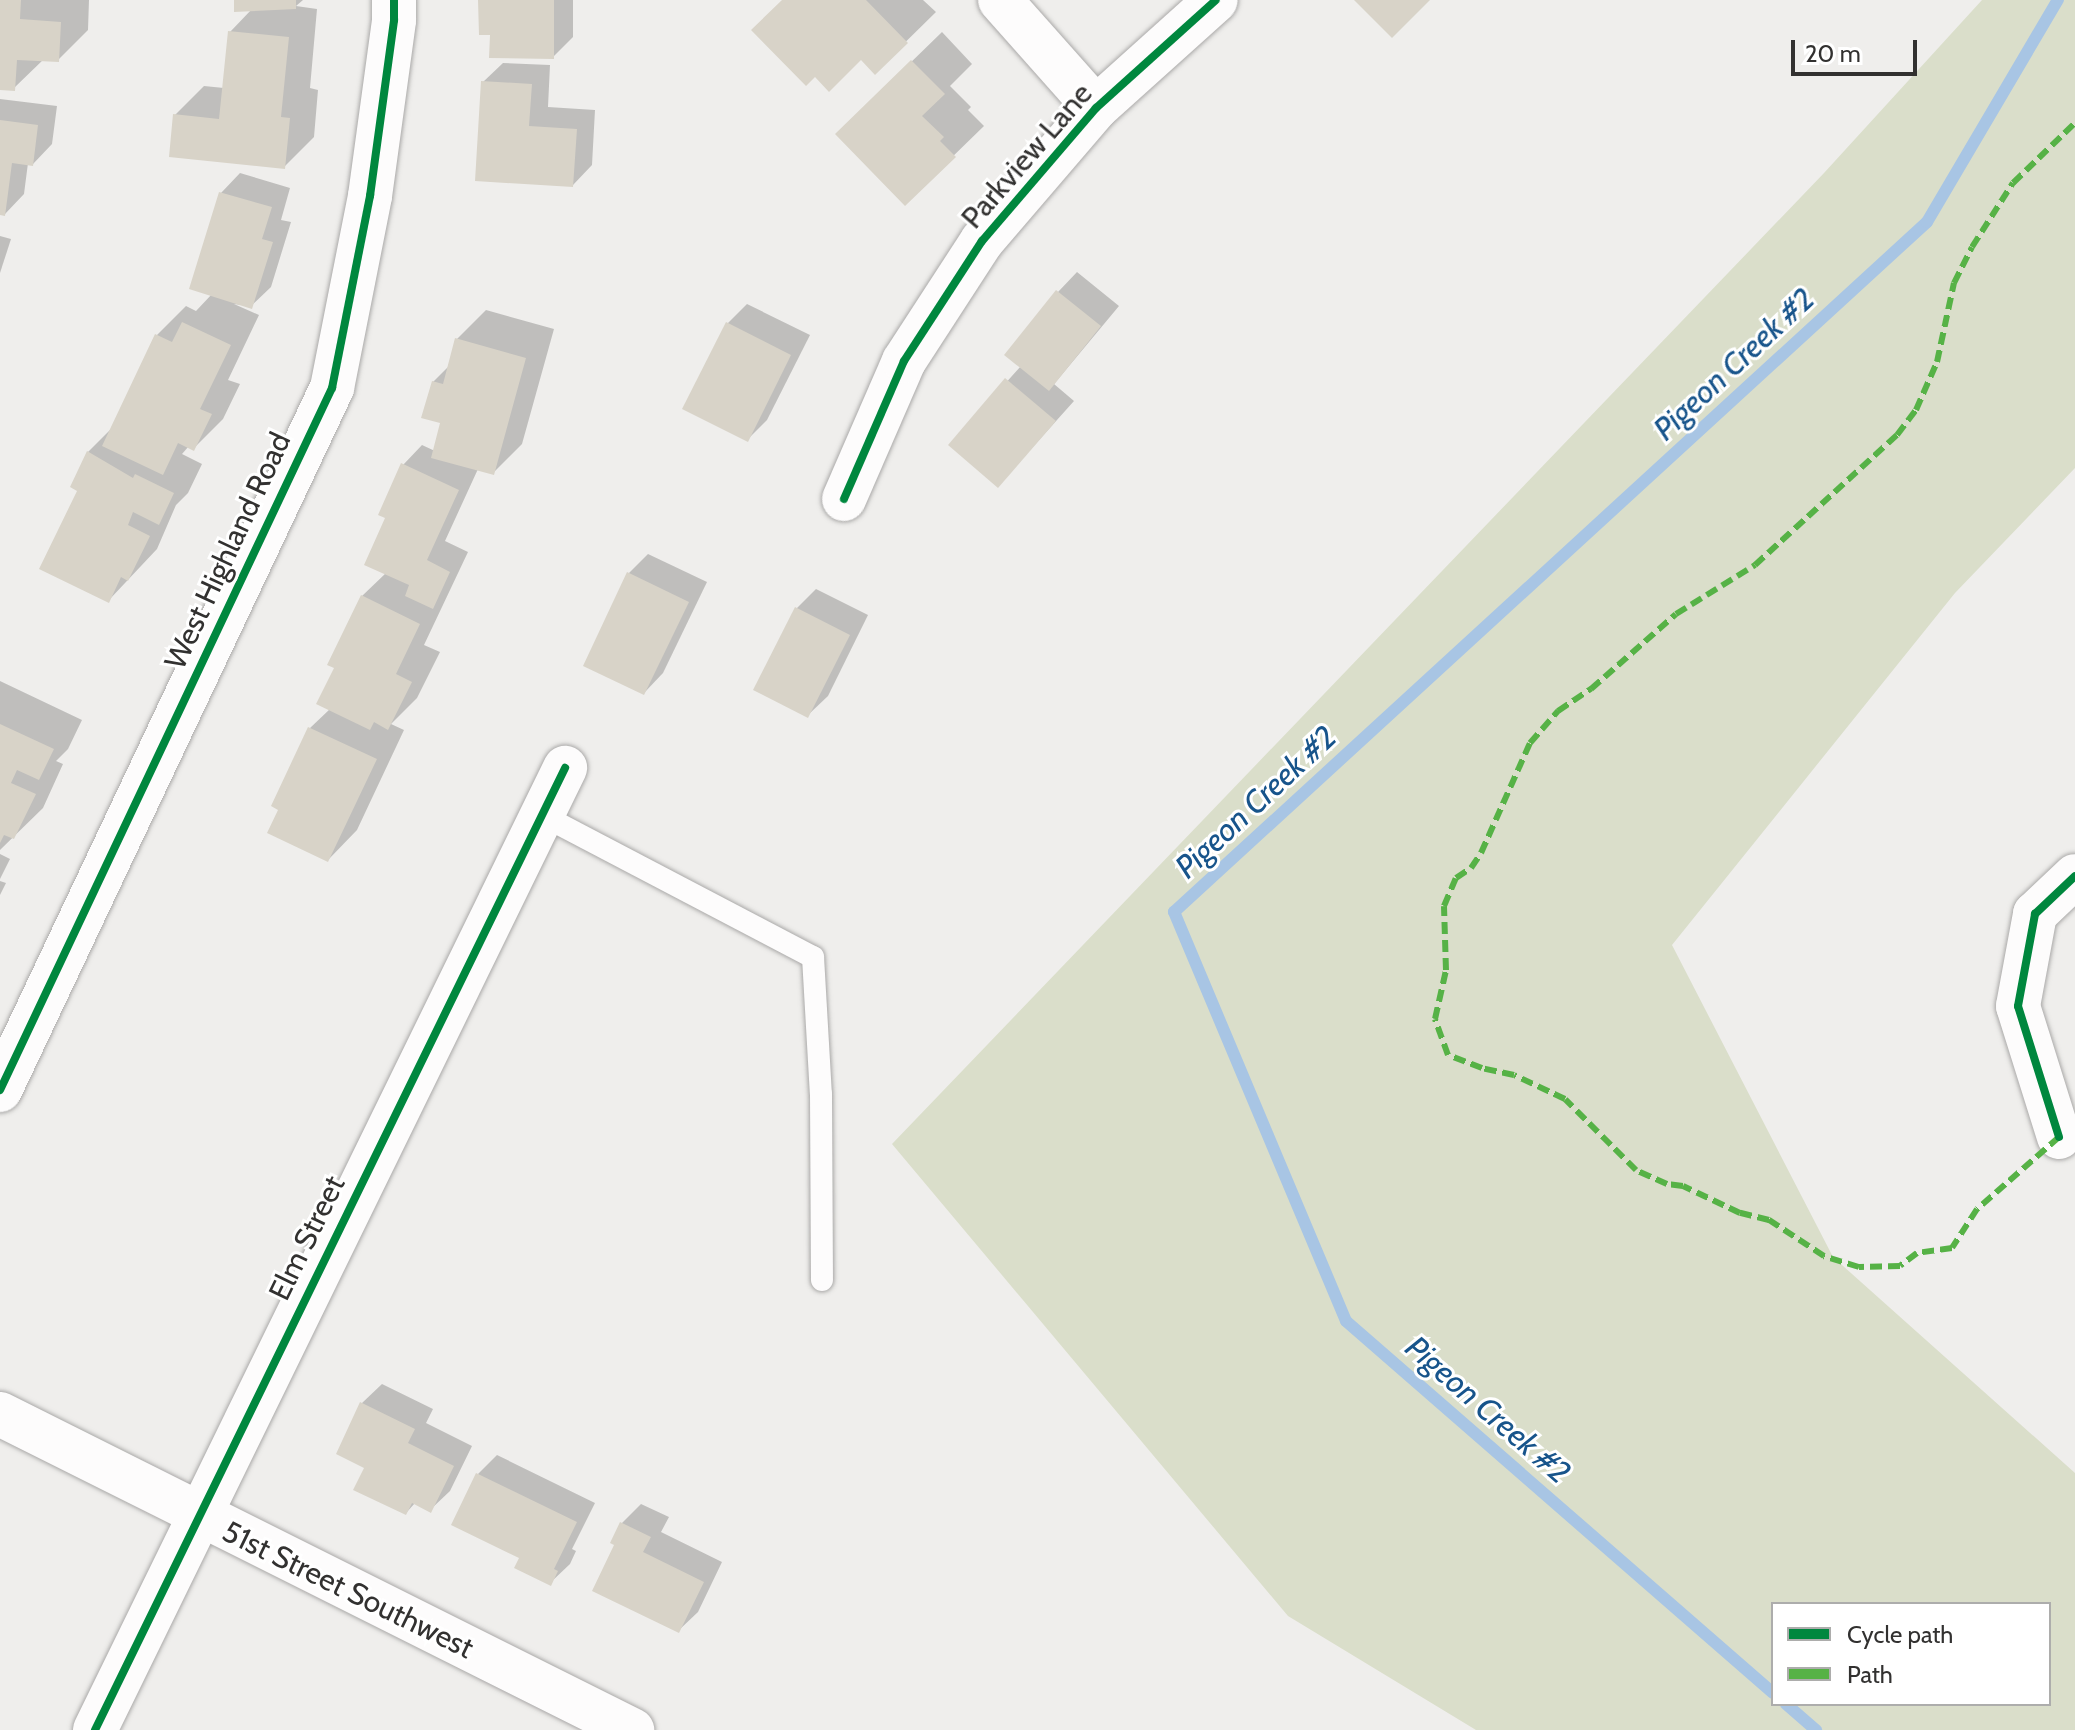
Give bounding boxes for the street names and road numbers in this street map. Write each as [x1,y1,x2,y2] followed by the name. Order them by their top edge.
[954,76,1100,236] street label: Parkview Lane
[157,427,299,675] street label: West Highland Road
[261,1170,353,1306] street label: Elm Street
[217,1514,479,1666] street label: 51st Street Southwest

